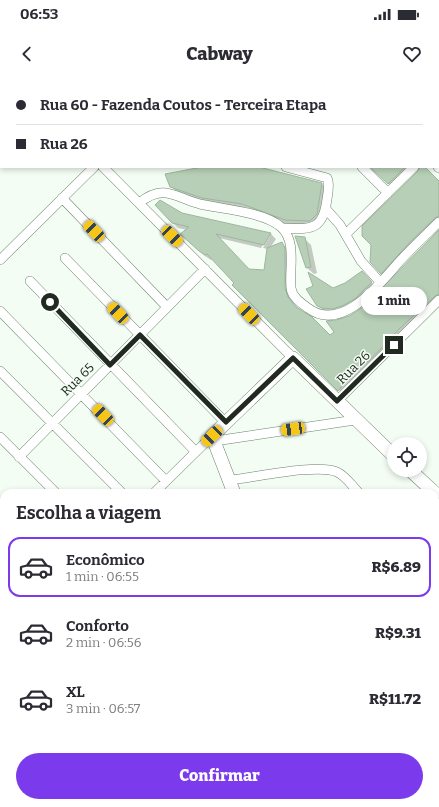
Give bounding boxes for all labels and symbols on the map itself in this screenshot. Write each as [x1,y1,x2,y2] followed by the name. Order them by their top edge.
[81,218,107,244] car
[159,223,185,249] car
[361,287,427,315] callout: 1 min
[41,293,59,311] route start
[105,300,131,326] car
[236,301,262,327] car
[385,336,403,354] route end
[334,347,373,387] street label: Rua 26
[58,360,97,399] street label: Rua 65
[90,402,116,428] car
[280,421,306,437] car
[199,423,225,449] car

